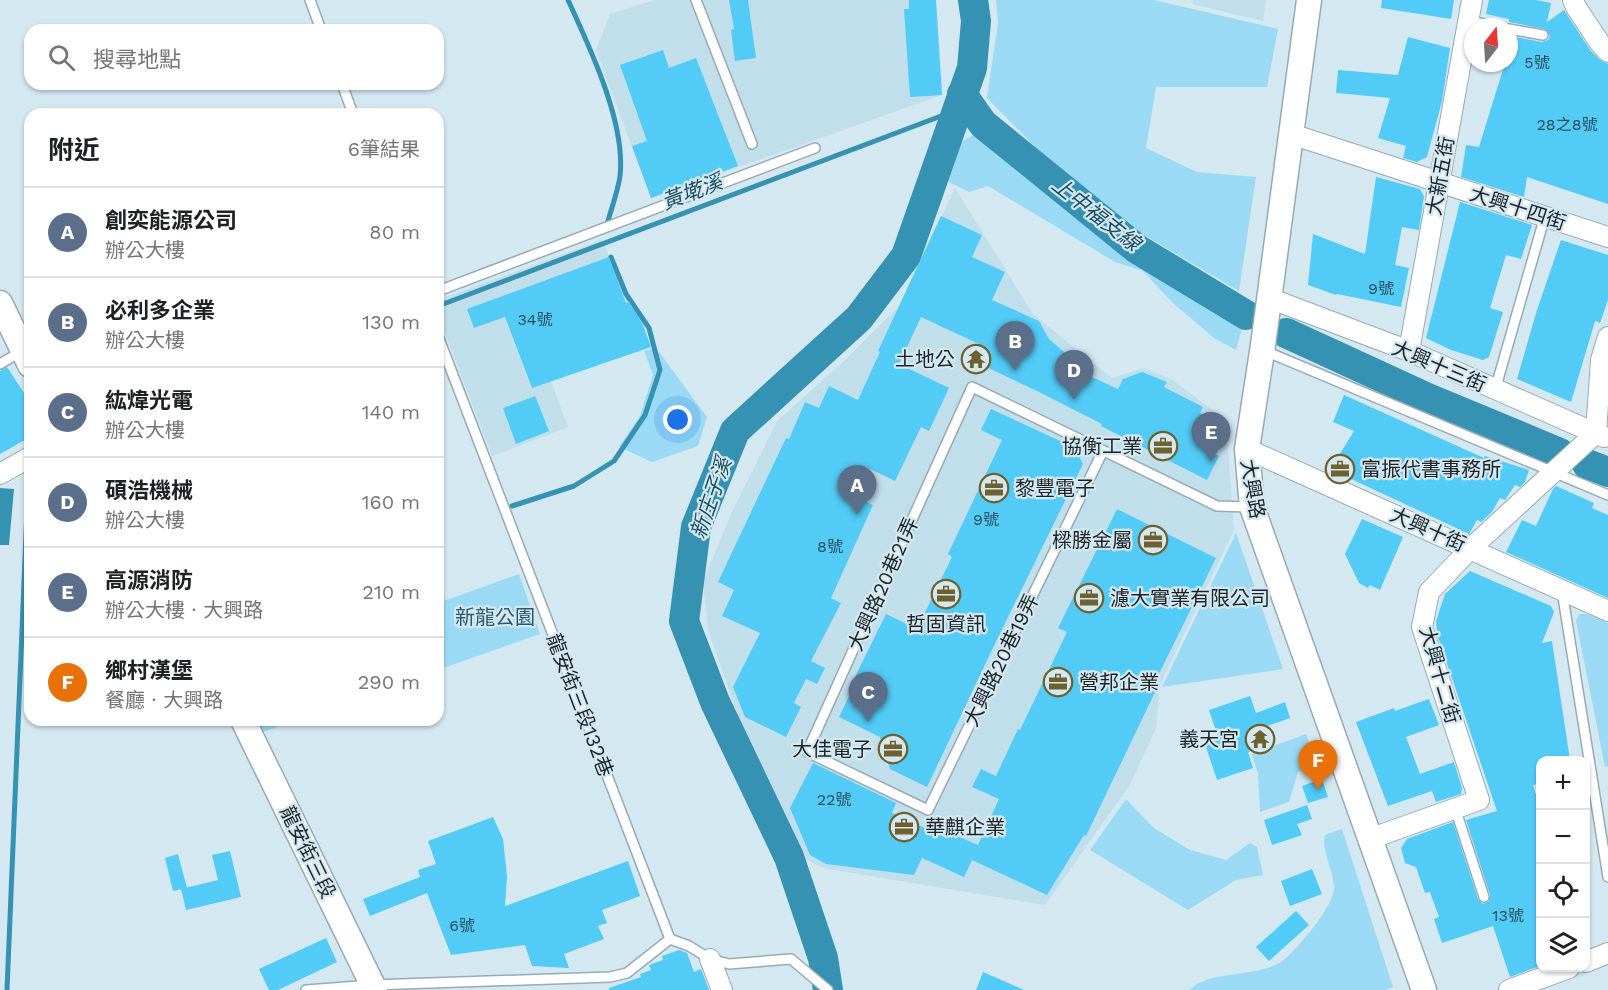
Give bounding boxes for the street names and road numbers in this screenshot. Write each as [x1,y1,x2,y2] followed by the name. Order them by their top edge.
[1421,135,1459,217] street label: 大新五街
[1467,181,1569,235] street label: 大興十四街
[1388,335,1490,397] street label: 大興十三街
[1236,457,1270,521] street label: 大興路
[1387,502,1469,556] street label: 大興十街
[843,514,923,654] street label: 大興路20巷21弄
[959,590,1043,730] street label: 大興路20巷19弄
[1415,624,1465,726] street label: 大興十二街
[542,630,618,780] street label: 龍安街三段132巷
[275,802,341,902] street label: 龍安街三段

